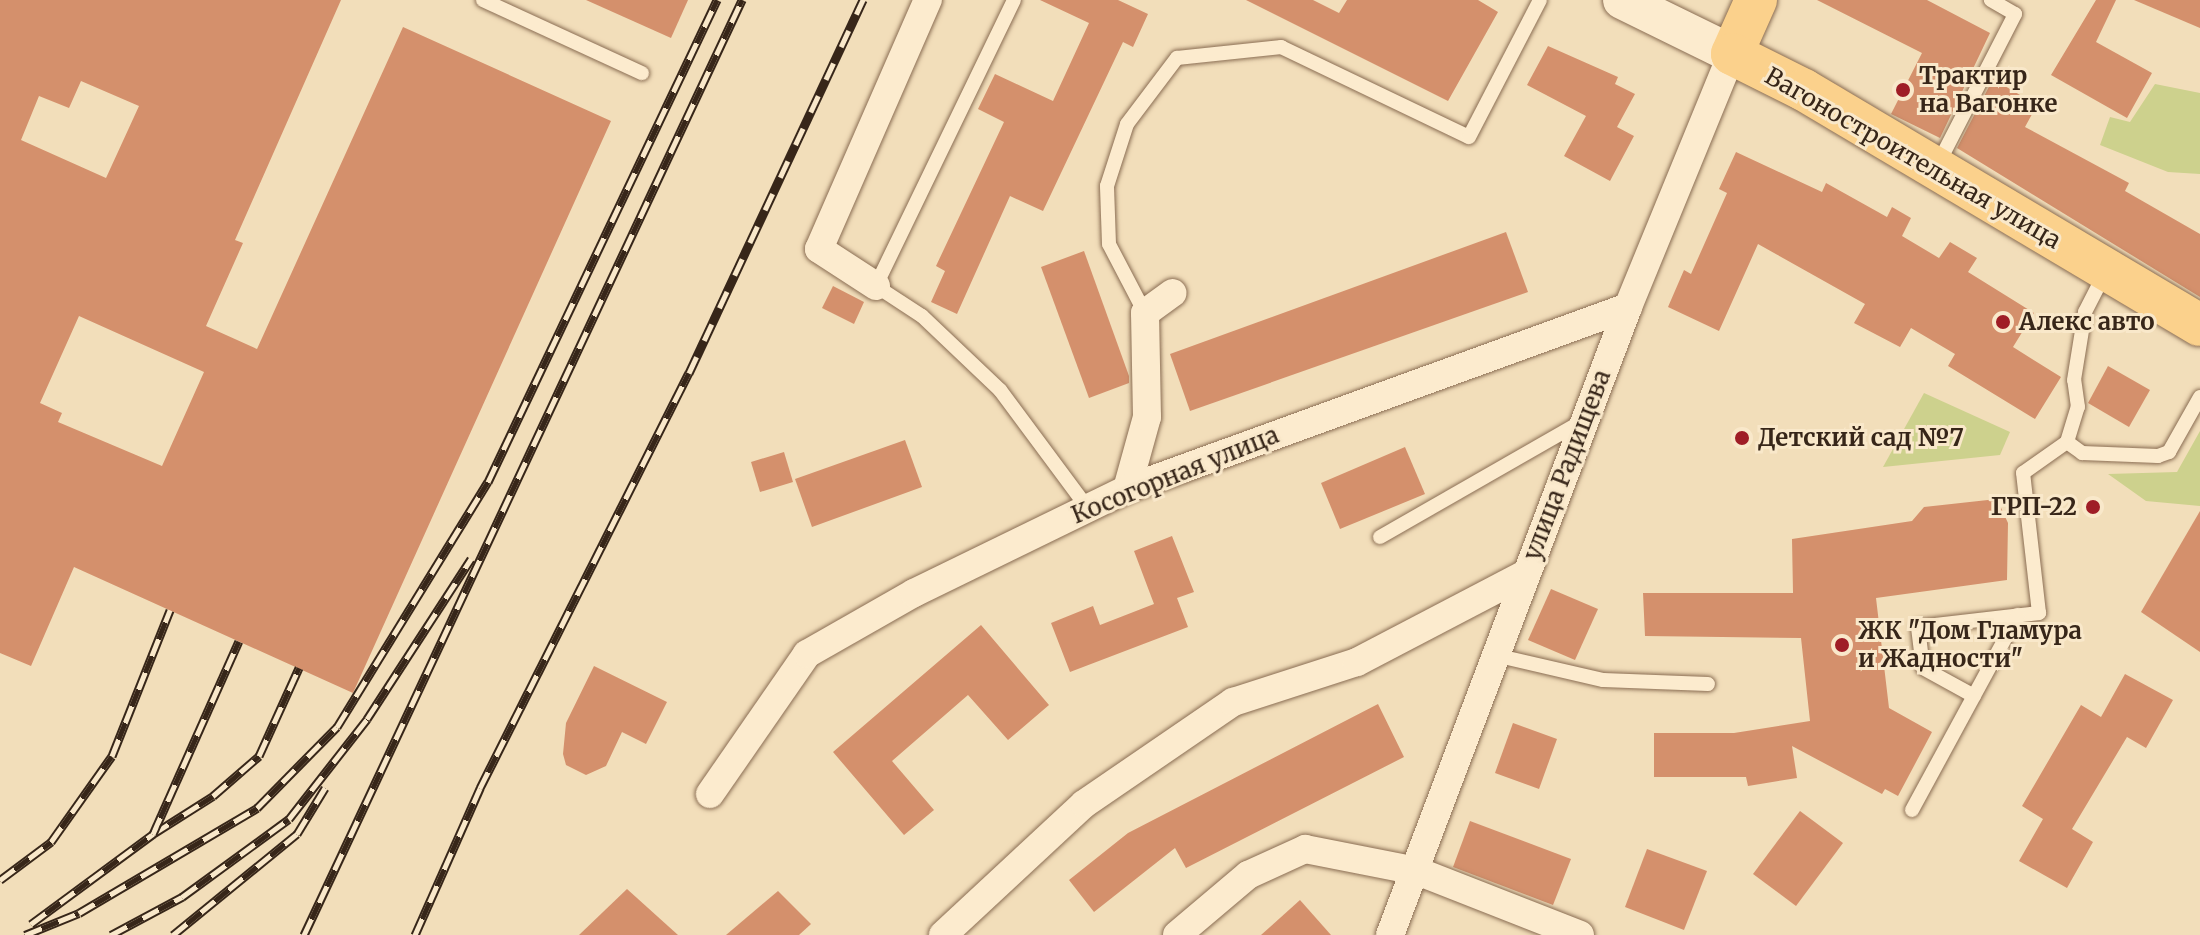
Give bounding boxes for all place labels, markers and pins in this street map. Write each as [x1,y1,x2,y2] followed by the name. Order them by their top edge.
[1919,62,2057,118] place label: Трактир на Вагонке
[1894,81,1912,99] marker: Трактир на Вагонке
[2019,308,2155,336] place label: Алекс авто
[1994,313,2012,331] marker: Алекс авто
[1758,424,1964,452] place label: Детский сад №7
[1733,429,1751,447] marker: Детский сад №7
[1991,493,2077,521] place label: ГРП-22
[2084,498,2102,516] marker: ГРП-22
[1858,617,2082,673] place label: ЖК "Дом Гламура и Жадности"
[1833,636,1851,654] marker: ЖК "Дом Гламура и Жадности"

